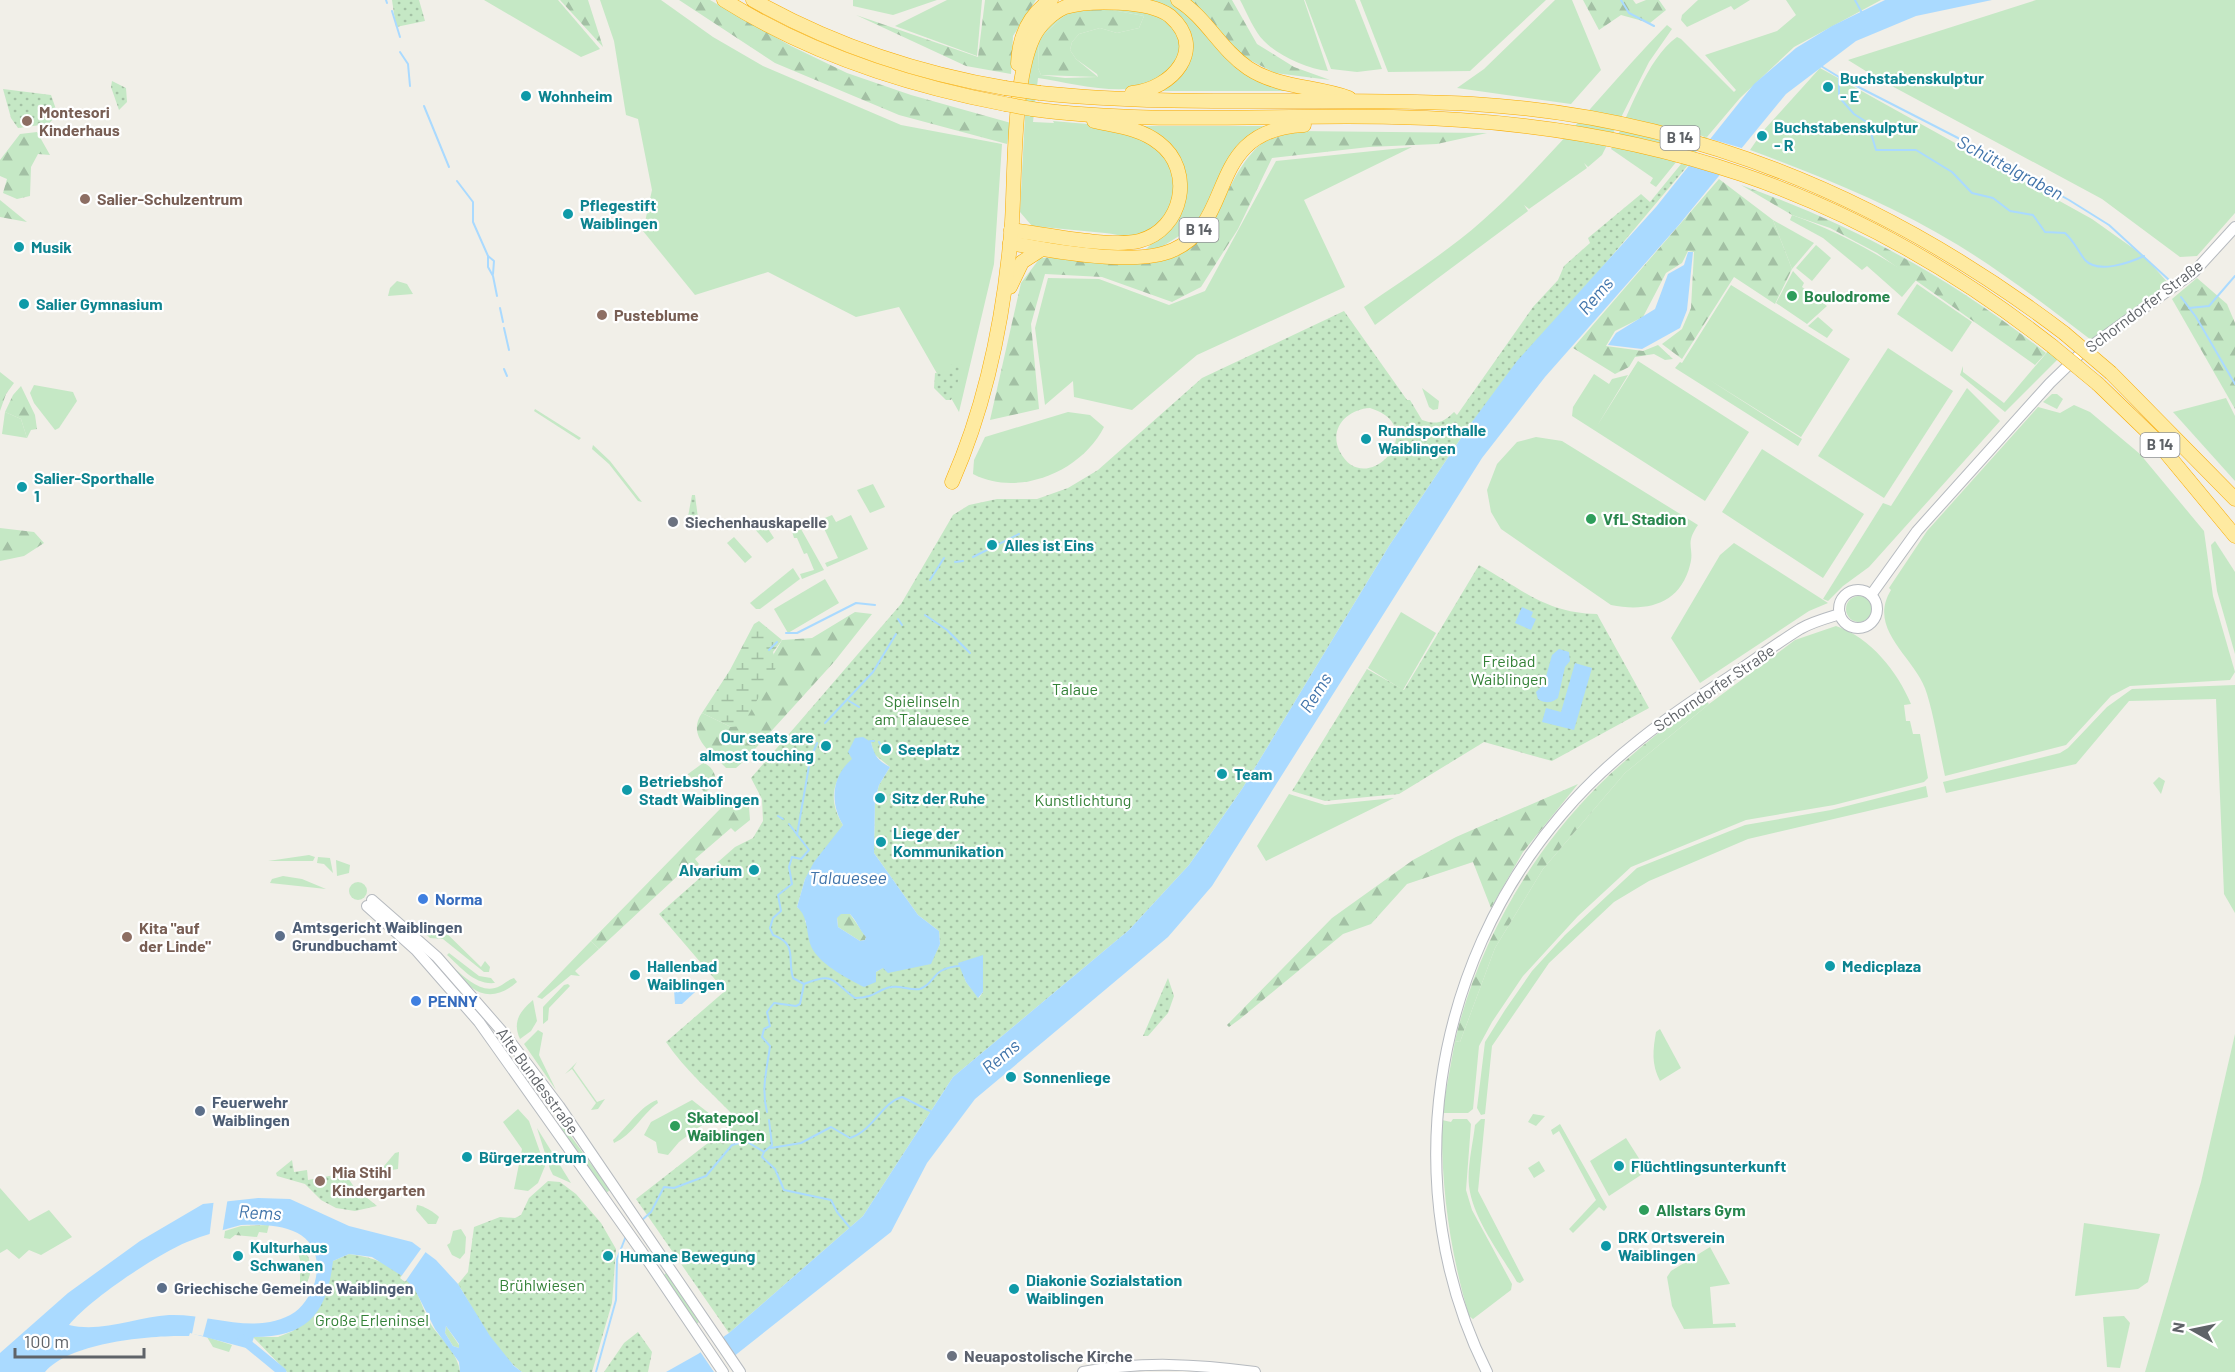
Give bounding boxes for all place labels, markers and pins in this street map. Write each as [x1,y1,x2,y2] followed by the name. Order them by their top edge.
[1840,68,1984,105] place label: Buchstabenskulptur - E
[1821,80,1835,94] marker: Buchstabenskulptur - E
[538,86,612,105] place label: Wohnheim
[519,89,533,103] marker: Wohnheim
[39,102,120,139] place label: Montesori Kinderhaus
[20,114,34,128] marker: Montesori Kinderhaus
[1774,117,1918,154] place label: Buchstabenskulptur - R
[1755,129,1769,143] marker: Buchstabenskulptur - R
[97,189,243,208] place label: Salier-Schulzentrum
[78,192,92,206] marker: Salier-Schulzentrum
[580,195,658,232] place label: Pflegestift Waiblingen
[561,207,575,221] marker: Pflegestift Waiblingen
[31,237,72,256] place label: Musik
[12,240,26,254] marker: Musik
[1804,286,1891,305] place label: Boulodrome
[1785,289,1799,303] marker: Boulodrome
[36,294,163,313] place label: Salier Gymnasium
[17,297,31,311] marker: Salier Gymnasium
[614,305,699,324] place label: Pusteblume
[595,308,609,322] marker: Pusteblume
[1378,420,1487,457] place label: Rundsporthalle Waiblingen
[1359,432,1373,446] marker: Rundsporthalle Waiblingen
[34,468,155,505] place label: Salier-Sporthalle 1
[15,480,29,494] marker: Salier-Sporthalle 1
[1603,509,1686,528] place label: VfL Stadion
[685,512,827,531] place label: Siechenhauskapelle
[1584,512,1598,526] marker: VfL Stadion
[666,515,680,529] marker: Siechenhauskapelle
[1004,535,1094,554] place label: Alles ist Eins
[985,538,999,552] marker: Alles ist Eins
[699,727,814,764] place label: Our seats are almost touching
[819,739,833,753] marker: Our seats are almost touching
[898,739,960,758] place label: Seeplatz
[879,742,893,756] marker: Seeplatz
[1234,764,1272,783] place label: Team
[1215,767,1229,781] marker: Team
[639,771,759,808] place label: Betriebshof Stadt Waiblingen
[620,783,634,797] marker: Betriebshof Stadt Waiblingen
[892,788,986,807] place label: Sitz der Ruhe
[873,791,887,805] marker: Sitz der Ruhe
[893,823,1004,860] place label: Liege der Kommunikation
[874,835,888,849] marker: Liege der Kommunikation
[679,860,742,879] place label: Alvarium
[747,863,761,877] marker: Alvarium
[435,889,483,908] place label: Norma
[416,892,430,906] marker: Norma
[292,917,462,954] place label: Amtsgericht Waiblingen Grundbuchamt
[139,918,211,955] place label: Kita "auf der Linde"
[273,929,287,943] marker: Amtsgericht Waiblingen Grundbuchamt
[120,930,134,944] marker: Kita "auf der Linde"
[647,956,725,993] place label: Hallenbad Waiblingen
[1842,956,1921,975] place label: Medicplaza
[1823,959,1837,973] marker: Medicplaza
[628,968,642,982] marker: Hallenbad Waiblingen
[428,991,478,1010] place label: PENNY
[409,994,423,1008] marker: PENNY
[1023,1067,1111,1086] place label: Sonnenliege
[1004,1070,1018,1084] marker: Sonnenliege
[212,1092,290,1129] place label: Feuerwehr Waiblingen
[193,1104,207,1118] marker: Feuerwehr Waiblingen
[687,1107,765,1144] place label: Skatepool Waiblingen
[668,1119,682,1133] marker: Skatepool Waiblingen
[479,1147,586,1166] place label: Bürgerzentrum
[460,1150,474,1164] marker: Bürgerzentrum
[1631,1156,1786,1175] place label: Flüchtlingsunterkunft
[1612,1159,1626,1173] marker: Flüchtlingsunterkunft
[332,1162,425,1199] place label: Mia Stihl Kindergarten
[313,1174,327,1188] marker: Mia Stihl Kindergarten
[1656,1200,1746,1219] place label: Allstars Gym
[1637,1203,1651,1217] marker: Allstars Gym
[1618,1227,1725,1264] place label: DRK Ortsverein Waiblingen
[250,1237,328,1274] place label: Kulturhaus Schwanen
[1599,1239,1613,1253] marker: DRK Ortsverein Waiblingen
[620,1246,756,1265] place label: Humane Bewegung
[231,1249,245,1263] marker: Kulturhaus Schwanen
[601,1249,615,1263] marker: Humane Bewegung
[1026,1270,1182,1307] place label: Diakonie Sozialstation Waiblingen
[174,1278,414,1297] place label: Griechische Gemeinde Waiblingen
[155,1281,169,1295] marker: Griechische Gemeinde Waiblingen
[1007,1282,1021,1296] marker: Diakonie Sozialstation Waiblingen
[964,1346,1133,1365] place label: Neuapostolische Kirche
[945,1349,959,1363] marker: Neuapostolische Kirche

